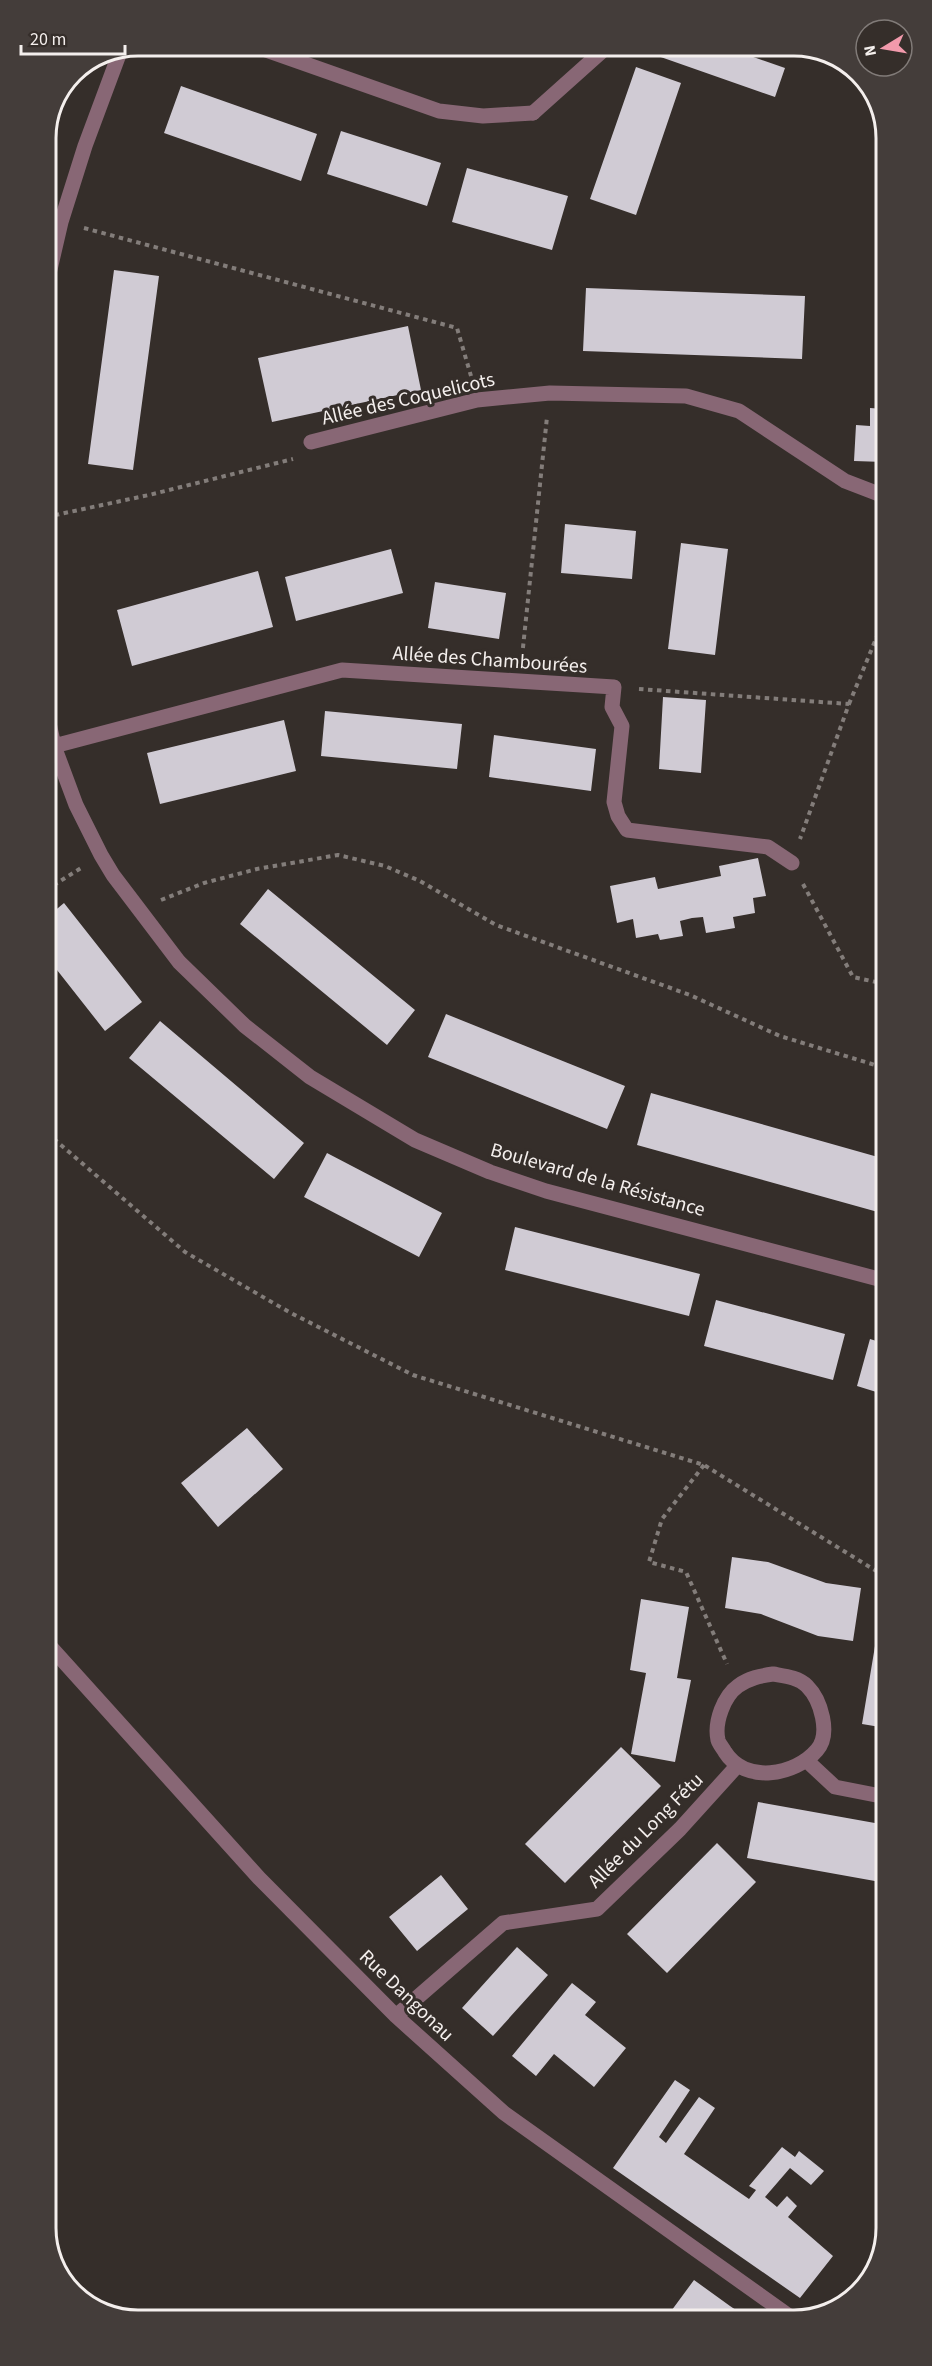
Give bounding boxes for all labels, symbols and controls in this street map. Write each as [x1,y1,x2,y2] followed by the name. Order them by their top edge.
[21,18,124,56] scale bar
[854,18,914,78] north arrow
[30,27,66,52] text: 20 m
[858,43,882,58] text: N
[319,365,497,432] street label: Allée des Coquelicots
[392,639,588,681] street label: Allée des Chambourées
[487,1136,708,1224] street label: Boulevard de la Résistance
[582,1767,710,1895] street label: Allée du Long Fétu
[353,1943,460,2048] street label: Rue Dangonau

